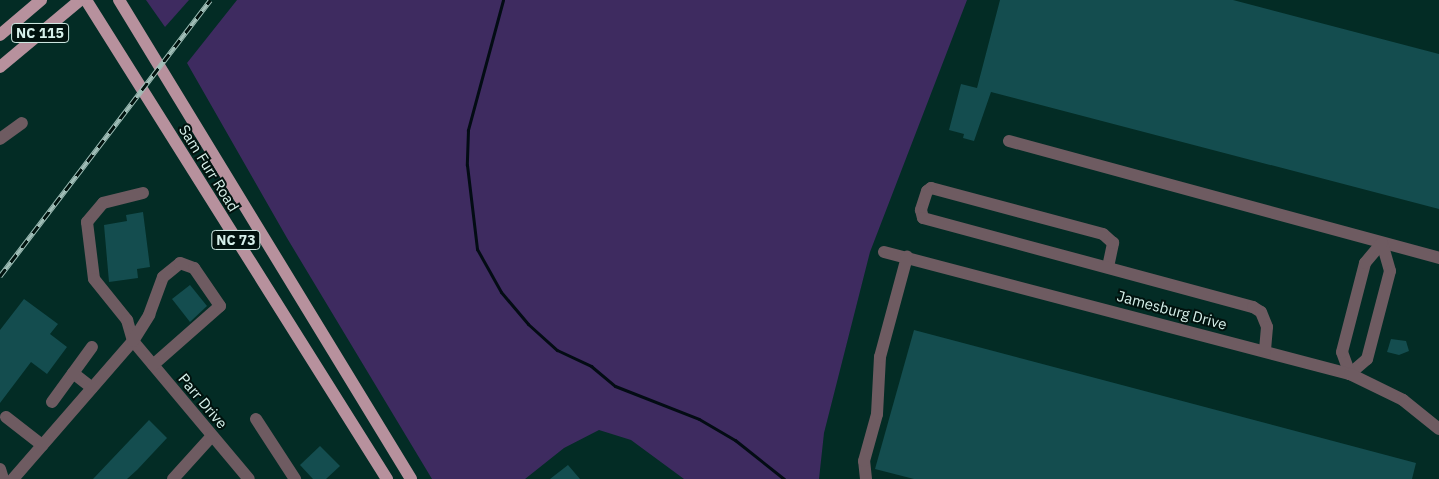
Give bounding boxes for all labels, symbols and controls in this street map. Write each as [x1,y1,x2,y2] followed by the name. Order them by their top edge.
[10,22,70,44] road number: NC 115
[175,121,243,215] street label: Sam Furr Road
[211,228,261,252] road number: NC 73
[1115,287,1229,333] street label: Jamesburg Drive
[175,370,231,432] street label: Parr Drive

